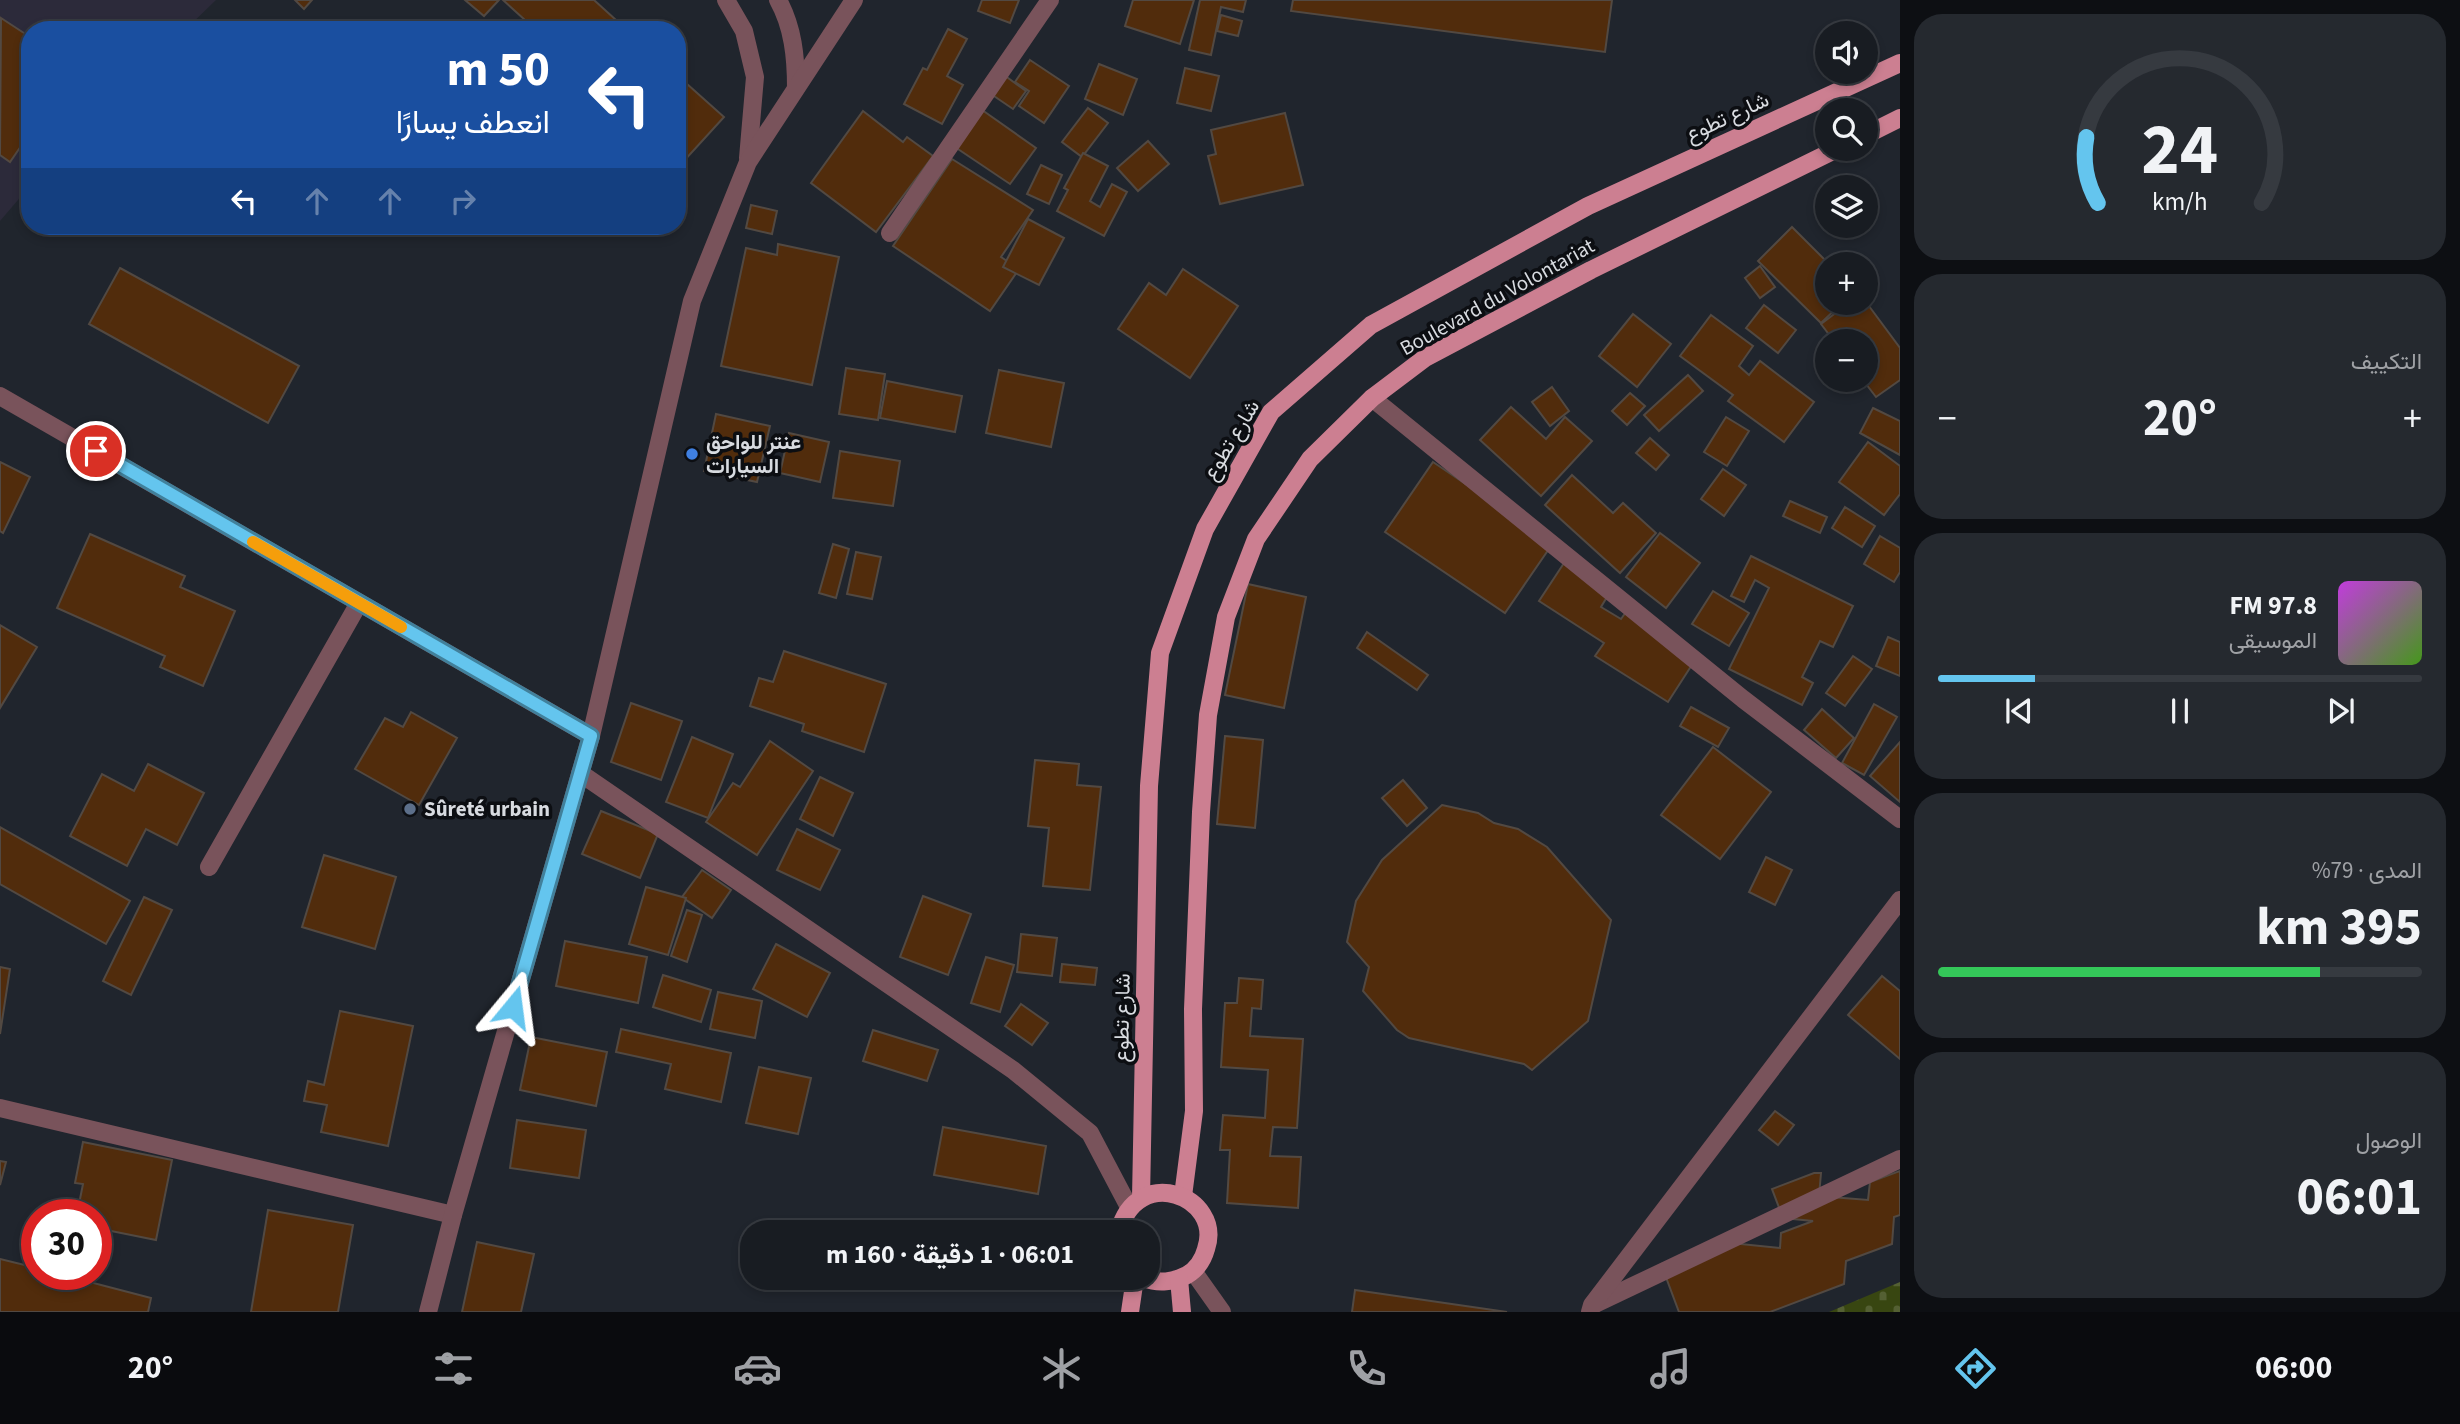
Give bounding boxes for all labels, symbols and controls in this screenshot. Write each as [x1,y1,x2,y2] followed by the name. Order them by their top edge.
[1815,21,1878,392] map controls
[1815,21,1878,84] button: sound
[446,35,550,105] text: 50 m
[574,49,665,140] icon: left
[1680,85,1774,149] street label: شارع تطوع
[1815,98,1878,161] button: search
[2142,98,2218,202] text: 24
[396,100,550,146] text: انعطف يسارًا
[1815,175,1878,238] button: layers
[225,182,263,220] icon: left
[298,182,336,220] icon: ahead
[371,182,409,220] icon: ahead
[444,182,482,220] icon: right
[2152,184,2208,220] text: km/h
[1394,231,1600,363] street label: Boulevard du Volontariat
[1815,252,1878,315] button: +
[1815,329,1878,392] button: −
[2351,345,2422,378] text: التكييف
[2143,382,2217,456] text: 20°
[1938,392,1957,446] text: −
[2403,392,2422,446] text: +
[1195,394,1267,486] street label: شارع تطوع
[66,421,126,481] pin
[706,427,801,481] place label: عنتر للواحق السيارات
[77,432,115,470] icon: arrive
[684,446,700,462] marker: عنتر للواحق السيارات
[2229,587,2317,624] text: 97.8 FM
[2229,624,2317,657] text: الموسيقى
[2000,692,2038,730] icon: previous
[2161,692,2199,730] icon: pause
[2322,692,2360,730] icon: next
[424,794,550,824] place label: Sûreté urbain
[402,801,418,817] marker: Sûreté urbain
[2312,854,2422,887] text: المدى · 79%
[2256,891,2422,965] text: 395 km
[476,970,550,1044] position arrow
[1106,973,1138,1063] street label: شارع تطوع
[2356,1124,2422,1157] text: الوصول
[2297,1161,2422,1235] text: 06:01
[21,1199,112,1290] speed limit sign: 30
[826,1236,1074,1273] text: 06:01 · 1 دقيقة · 160 m
[429,1344,478,1393] icon: filters
[733,1344,782,1393] icon: car
[1037,1344,1086,1393] icon: climate
[1342,1344,1391,1393] icon: phone
[1646,1344,1695,1393] icon: music
[1951,1344,2000,1393] icon: directions
[128,1345,173,1391] text: 20°
[2255,1345,2332,1391] text: 06:00

